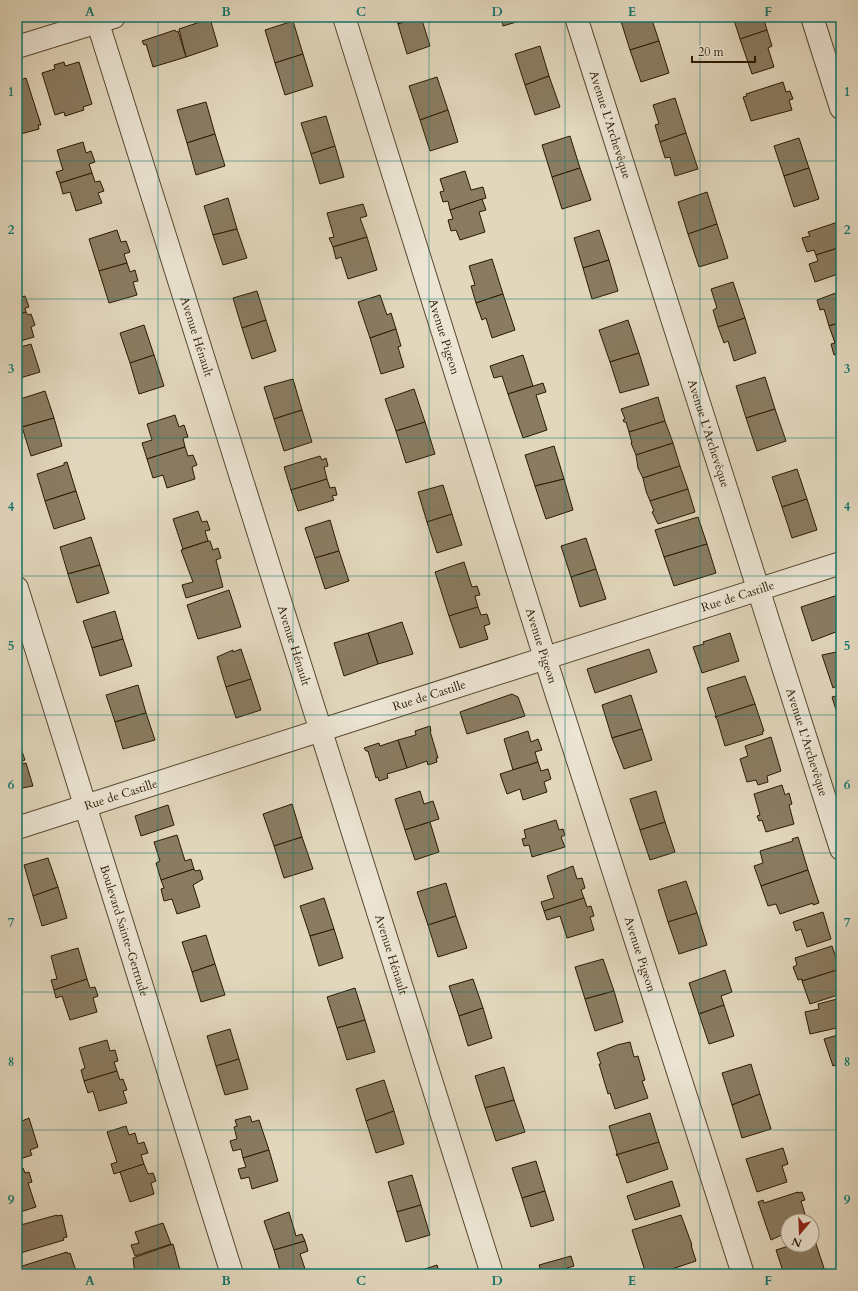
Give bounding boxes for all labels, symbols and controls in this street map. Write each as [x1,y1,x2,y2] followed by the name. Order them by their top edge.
[85,3,95,21] text: A
[221,3,231,21] text: B
[356,3,366,21] text: C
[491,3,503,21] text: D
[628,3,636,21] text: E
[764,3,772,21] text: F
[692,38,755,64] scale bar
[698,44,725,60] text: 20 m
[586,69,635,181] street label: Avenue L'Archevêque
[8,83,14,101] text: 1
[844,83,850,101] text: 1
[8,221,15,239] text: 2
[844,221,851,239] text: 2
[177,294,217,379] street label: Avenue Hénault
[425,297,464,377] street label: Avenue Pigeon
[8,360,15,378] text: 3
[844,360,851,378] text: 3
[684,377,733,489] street label: Avenue L'Archevêque
[8,498,15,516] text: 4
[844,498,851,516] text: 4
[699,577,776,615] street label: Rue de Castille
[274,603,314,688] street label: Avenue Hénault
[522,606,561,686] street label: Avenue Pigeon
[8,637,14,655] text: 5
[844,637,850,655] text: 5
[391,676,468,715] street label: Rue de Castille
[782,686,832,798] street label: Avenue L'Archevêque
[82,775,159,814] street label: Rue de Castille
[8,776,15,794] text: 6
[844,776,851,794] text: 6
[96,863,152,998] street label: Boulevard Sainte-Gertrude
[371,913,412,997] street label: Avenue Hénault
[8,914,15,932] text: 7
[844,914,851,932] text: 7
[621,915,660,994] street label: Avenue Pigeon
[8,1053,14,1071] text: 8
[844,1053,850,1071] text: 8
[8,1191,15,1209] text: 9
[844,1191,851,1209] text: 9
[780,1213,820,1253] north arrow
[790,1233,804,1251] text: N
[85,1272,95,1290] text: A
[221,1272,231,1290] text: B
[356,1272,366,1290] text: C
[491,1272,503,1290] text: D
[628,1272,636,1290] text: E
[764,1272,772,1290] text: F

